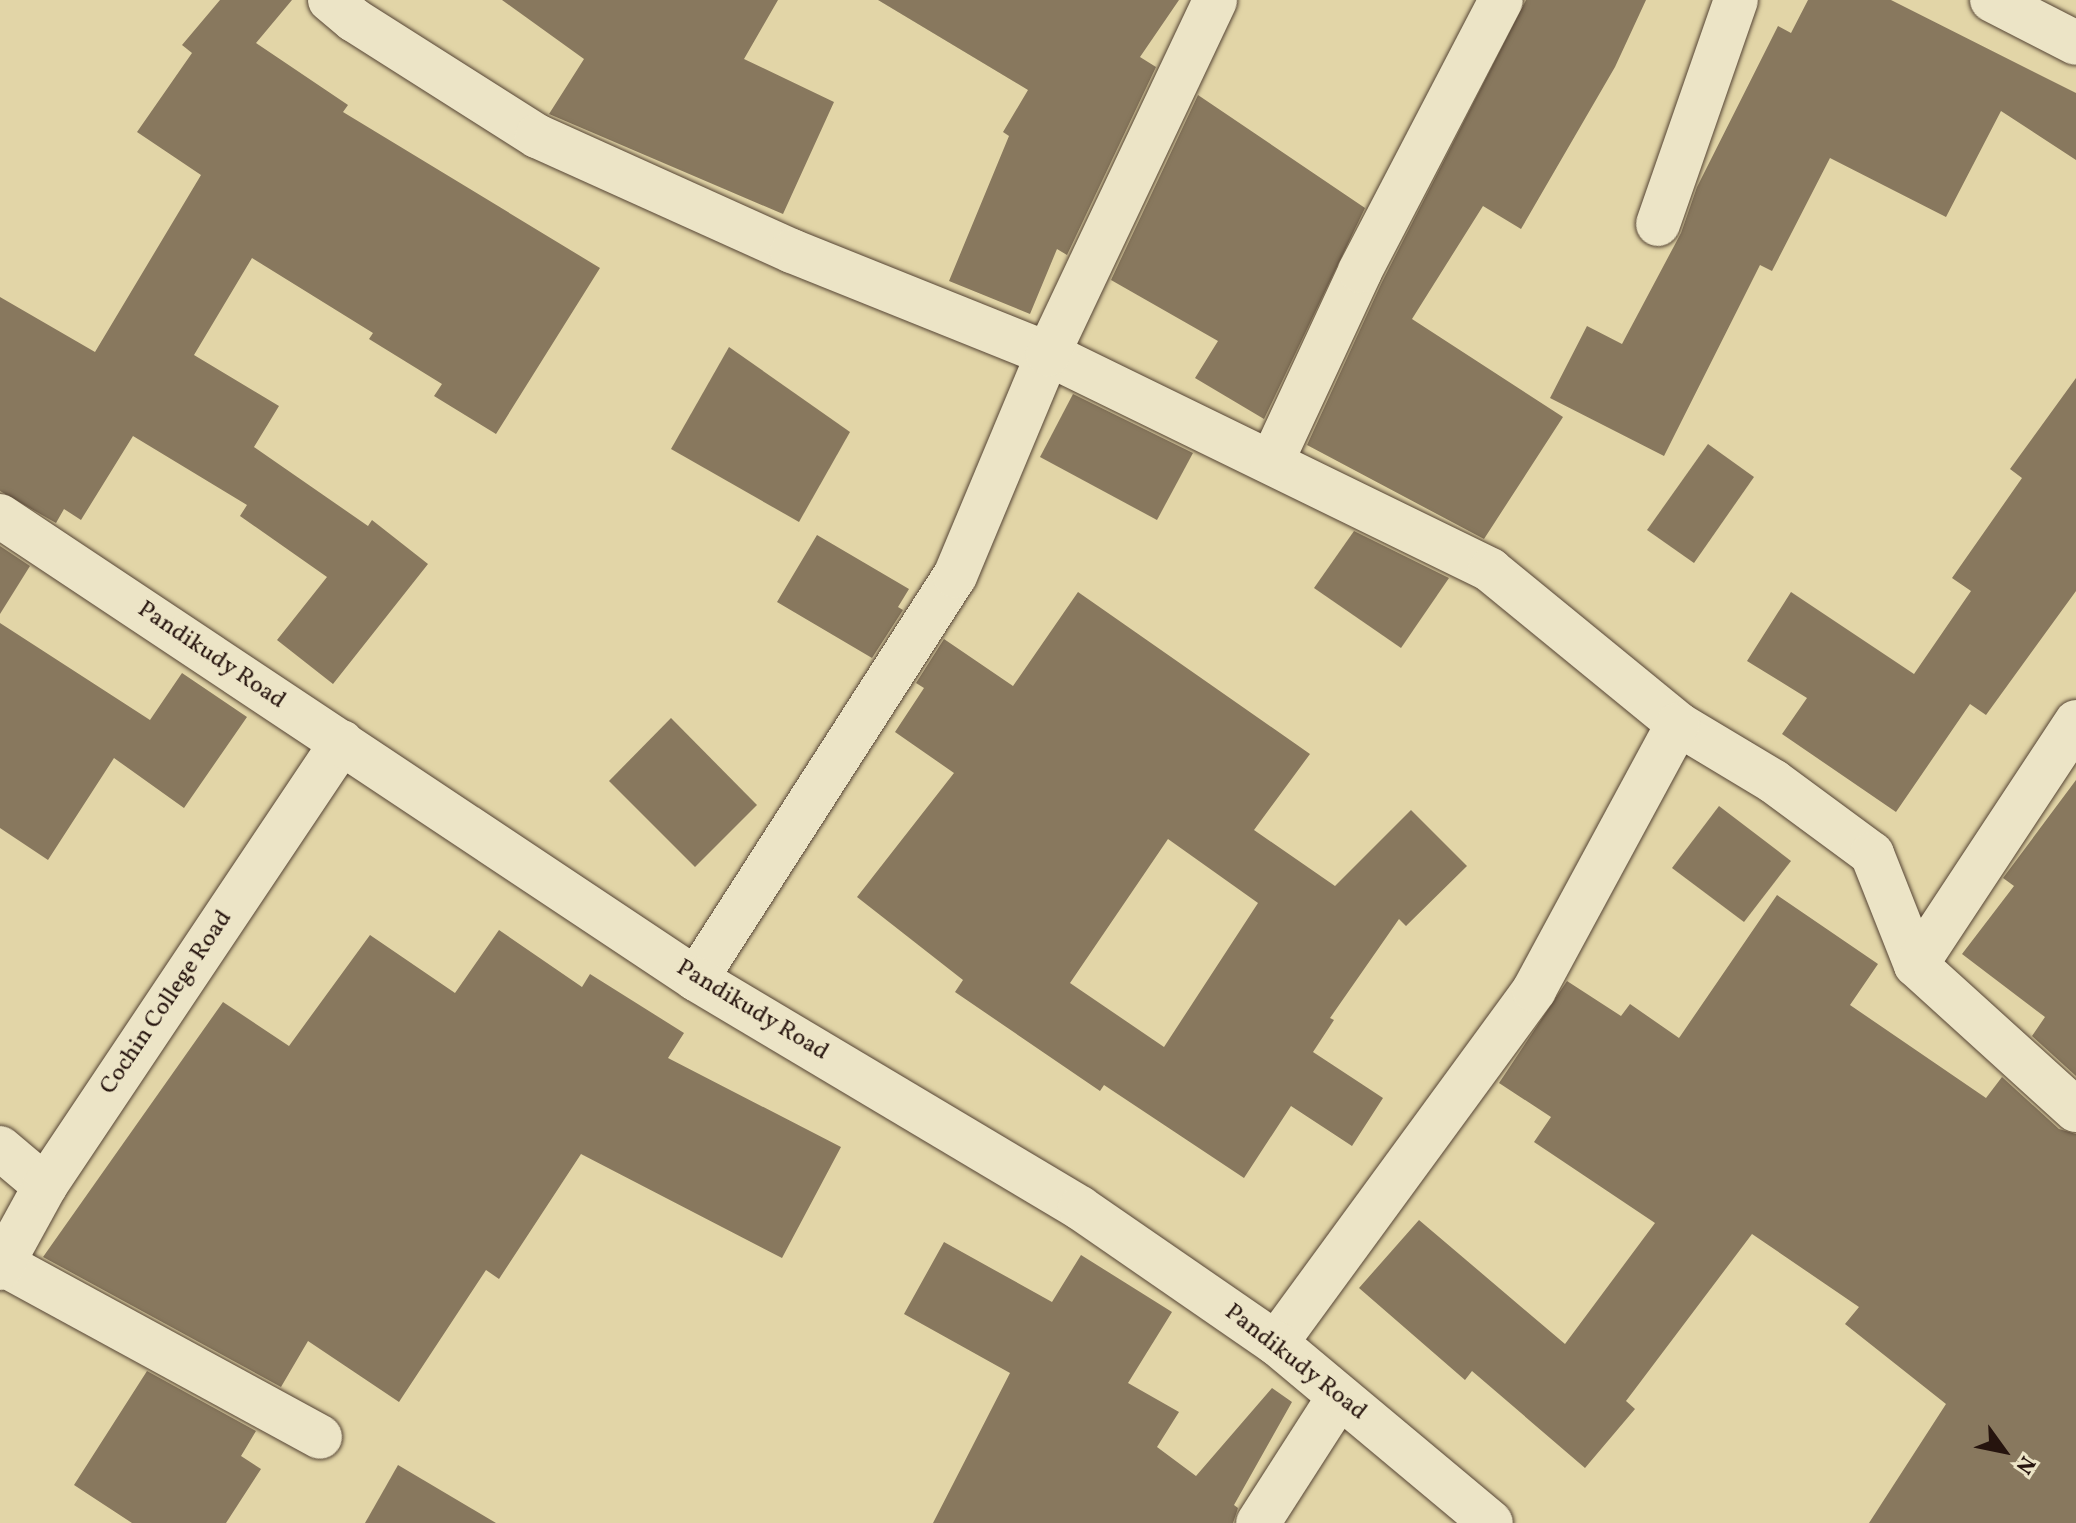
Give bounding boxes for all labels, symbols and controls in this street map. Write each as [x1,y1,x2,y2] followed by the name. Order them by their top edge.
[131,596,291,716] street label: Pandikudy Road
[95,906,239,1100] street label: Cochin College Road
[670,954,834,1068] street label: Pandikudy Road
[1218,1298,1372,1428] street label: Pandikudy Road
[1964,1411,2044,1491] north arrow
[2007,1449,2042,1479] text: N

